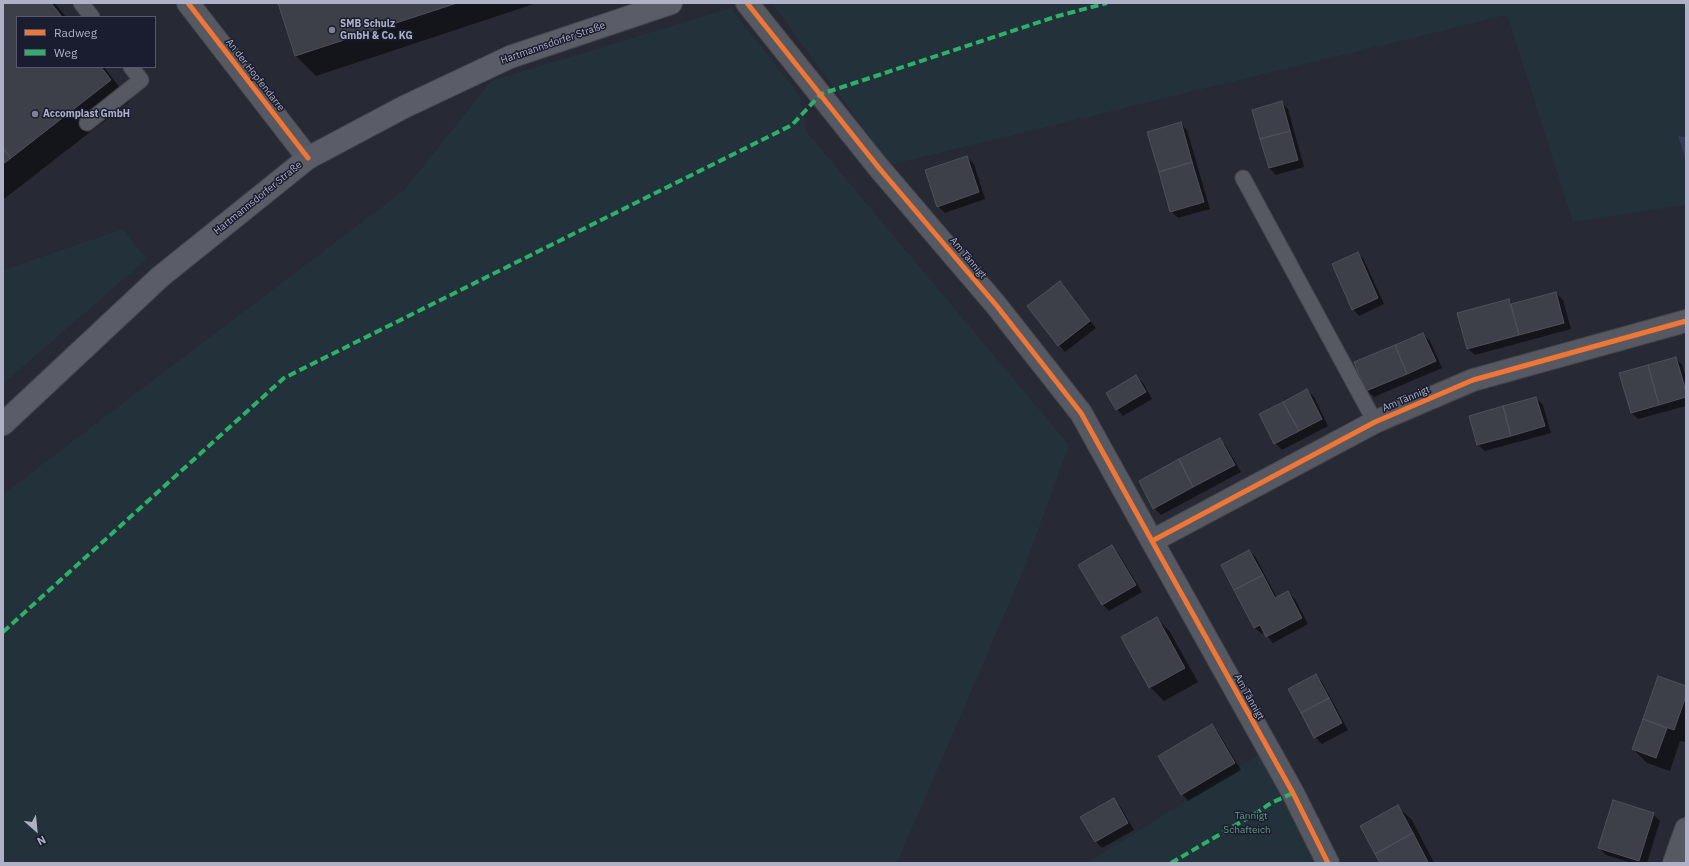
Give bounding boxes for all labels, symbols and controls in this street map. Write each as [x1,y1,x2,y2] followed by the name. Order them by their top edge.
[16,16,156,68] legend
[340,18,413,42] place label: SMB Schulz GmbH & Co. KG
[499,19,607,67] street label: Hartmannsdorfer Straße
[54,25,97,40] text: Radweg
[327,25,337,35] marker: SMB Schulz GmbH & Co. KG
[223,36,287,114] street label: An der Hopfendarre
[54,45,77,60] text: Weg
[43,108,130,120] place label: Accomplast GmbH
[30,109,40,119] marker: Accomplast GmbH
[212,159,304,237] street label: Hartmannsdorfer Straße
[947,235,989,281] street label: Am Tännigt
[1380,384,1432,414] street label: Am Tännigt
[1232,672,1266,722] street label: Am Tännigt
[16,810,56,850] north arrow
[1234,810,1268,822] park label: Tännigt
[1223,824,1271,836] park label: Schafteich
[35,833,48,849] text: N

